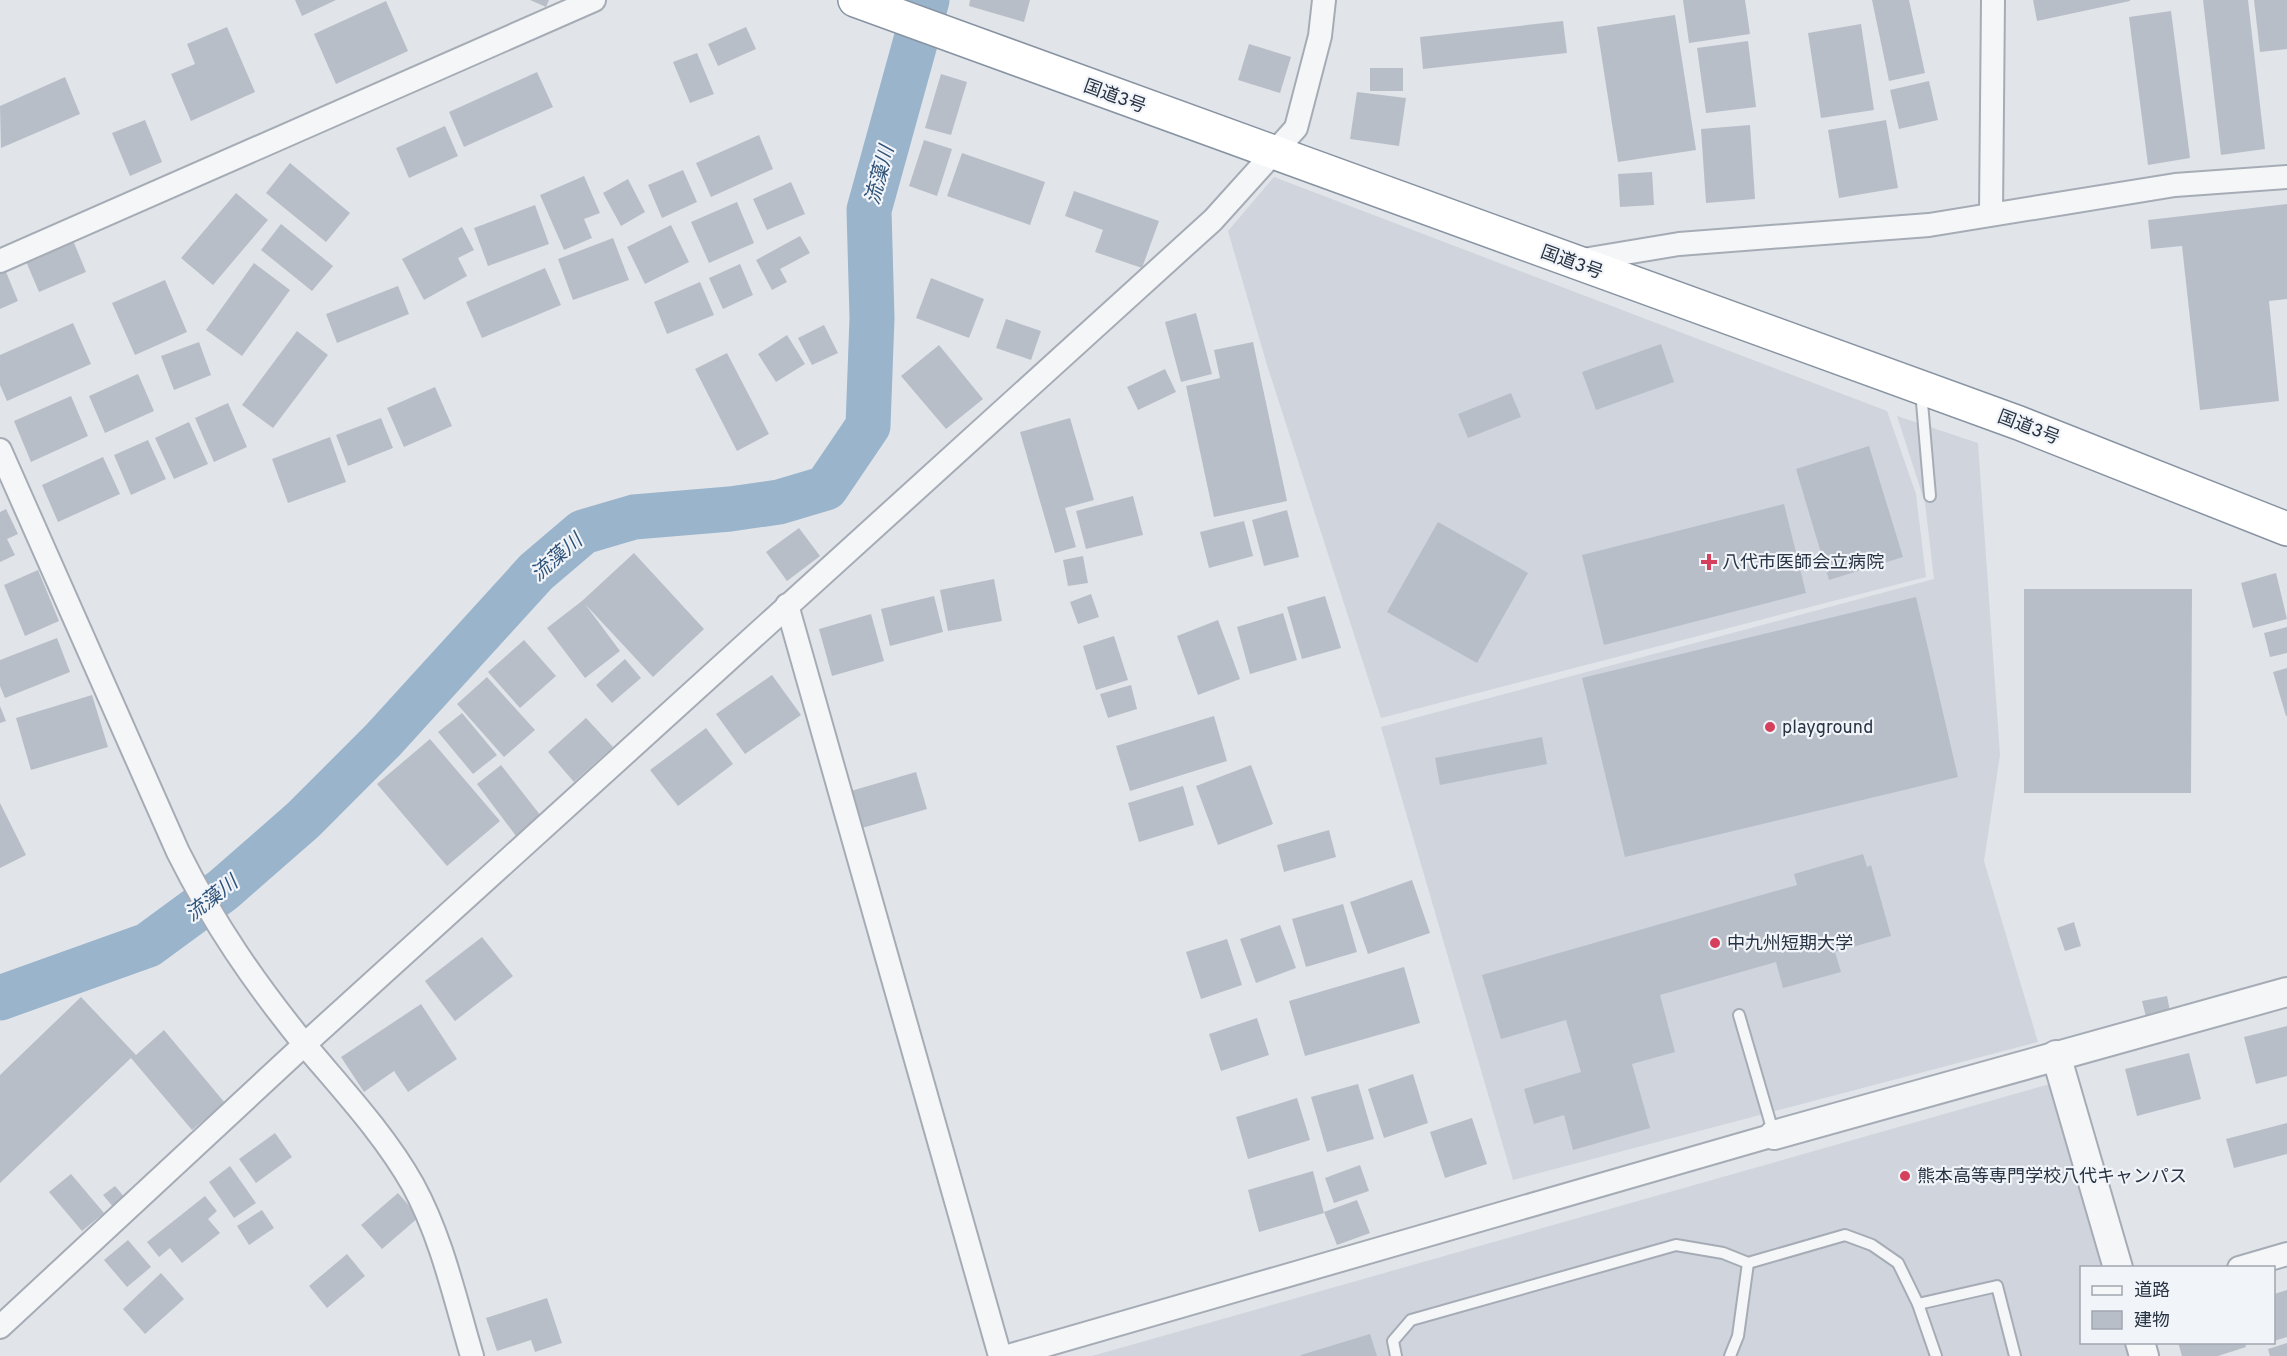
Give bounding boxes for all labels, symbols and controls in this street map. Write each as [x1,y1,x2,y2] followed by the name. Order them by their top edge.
[1080,76,1149,119] street label: 国道3号
[861,141,902,208] water label: 流藻川
[1537,242,1606,285] street label: 国道3号
[1994,406,2063,451] street label: 国道3号
[526,528,590,588] water label: 流藻川
[1722,552,1884,575] place label: 八代市医師会立病院
[1700,553,1718,571] marker: 八代市医師会立病院
[1782,717,1873,740] place label: playground
[1763,720,1777,734] marker: playground
[181,870,245,928] water label: 流藻川
[1727,933,1853,956] place label: 中九州短期大学
[1708,936,1722,950] marker: 中九州短期大学
[1917,1166,2187,1189] place label: 熊本高等専門学校八代キャンパス
[1898,1169,1912,1183] marker: 熊本高等専門学校八代キャンパス
[2080,1266,2275,1344] legend
[2134,1280,2170,1303] text: 道路
[2134,1310,2170,1333] text: 建物

